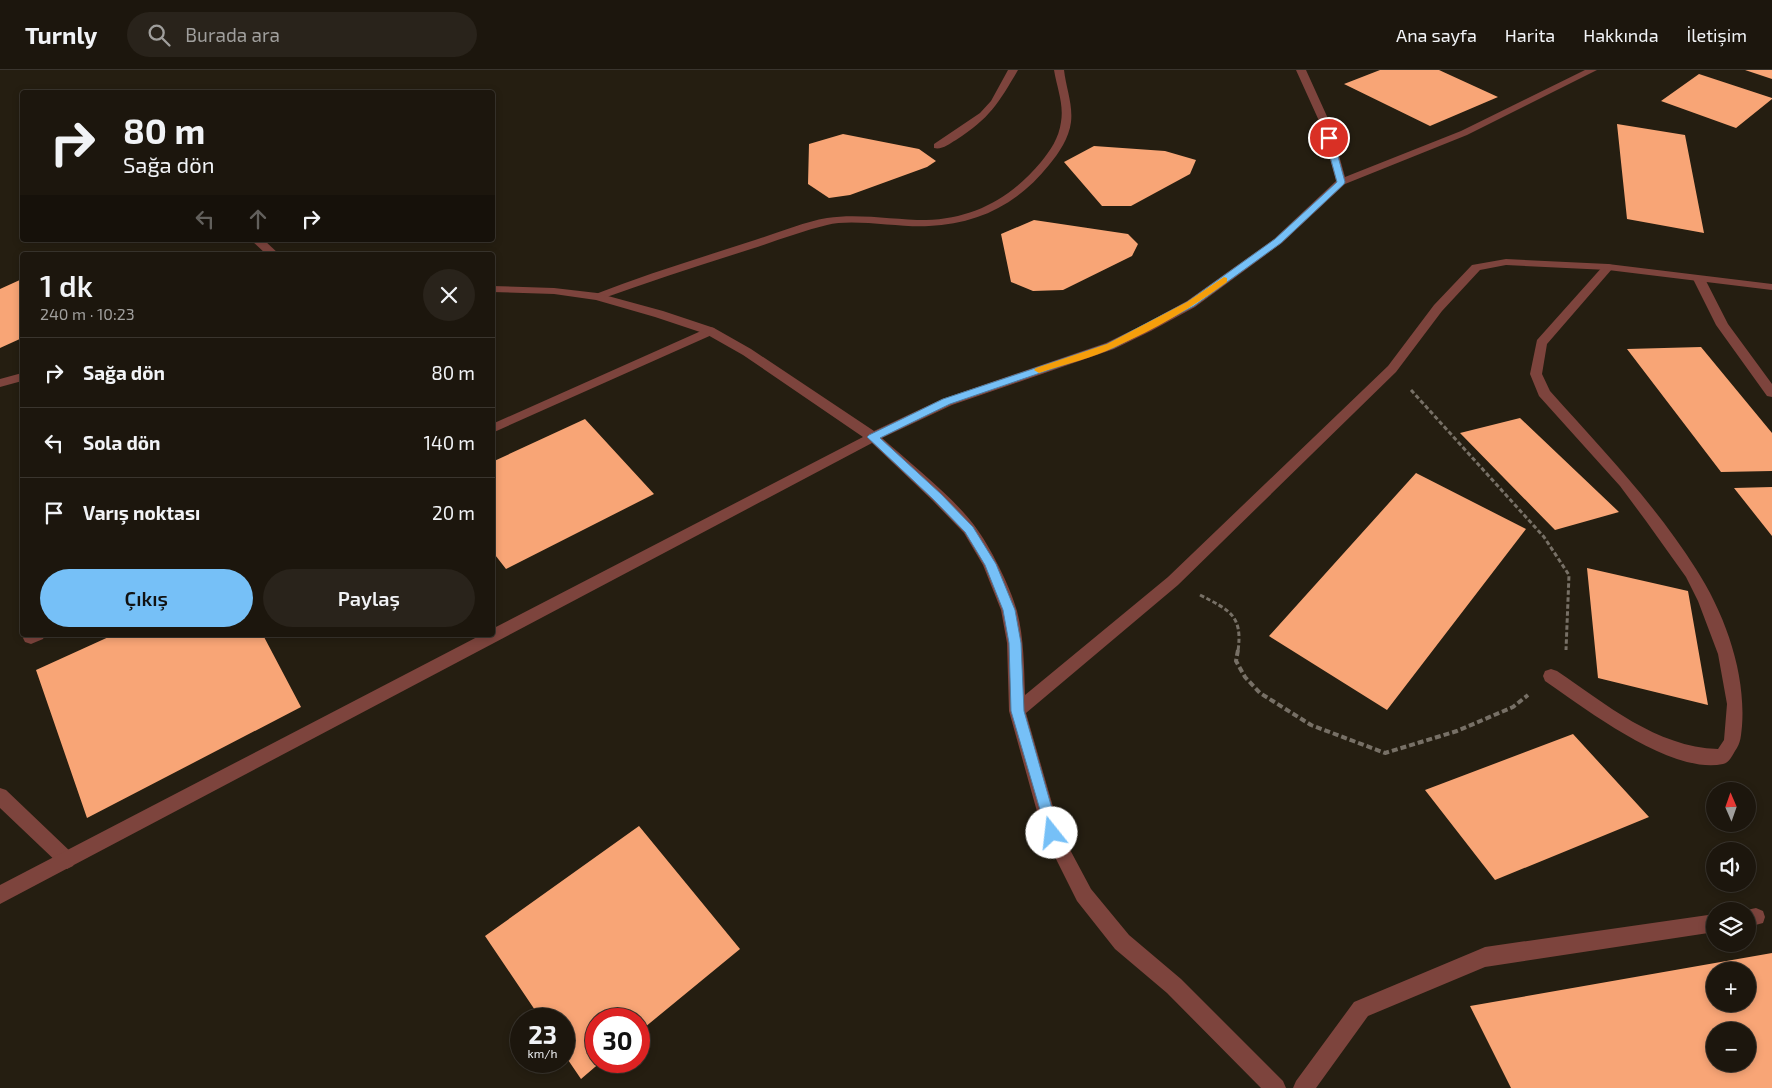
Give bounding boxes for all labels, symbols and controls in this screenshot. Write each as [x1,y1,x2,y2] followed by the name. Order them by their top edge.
[127,12,477,57] search box
[25,20,97,49] text: Turnly
[145,21,173,49] icon: search
[185,23,280,46] text: Burada ara
[1396,24,1477,46] text: Ana sayfa
[1505,24,1555,46] text: Harita
[1583,24,1659,46] text: Hakkında
[1687,24,1747,46] text: İletişim
[123,109,205,151] text: 80 m
[40,110,105,175] icon: right
[1308,117,1350,159] pin
[1315,124,1343,152] icon: arrive
[123,151,214,177] text: Sağa dön
[191,205,219,233] icon: left
[244,205,272,233] icon: ahead
[297,205,325,233] icon: right
[40,267,93,303] text: 1 dk
[423,269,475,321] button: close
[40,304,135,323] text: 240 m · 10:23
[40,359,68,387] icon: right
[83,361,165,384] text: Sağa dön
[431,361,475,384] text: 80 m
[40,429,68,457] icon: left
[83,431,160,454] text: Sola dön
[423,431,475,454] text: 140 m
[40,499,68,527] icon: arrive
[83,501,200,524] text: Varış noktası
[432,501,475,524] text: 20 m
[40,569,253,627] button: Çıkış
[263,569,475,627] button: Paylaş
[1706,782,1756,832] north arrow
[1706,782,1756,1072] map controls
[1025,806,1077,858] position arrow
[1706,842,1756,892] button: sound
[1706,902,1756,952] button: layers
[1706,962,1756,1012] button: +
[585,1008,650,1073] speed limit sign: 30
[528,1019,557,1049] text: 23
[1706,1022,1756,1072] button: −
[528,1046,557,1060] text: km/h

